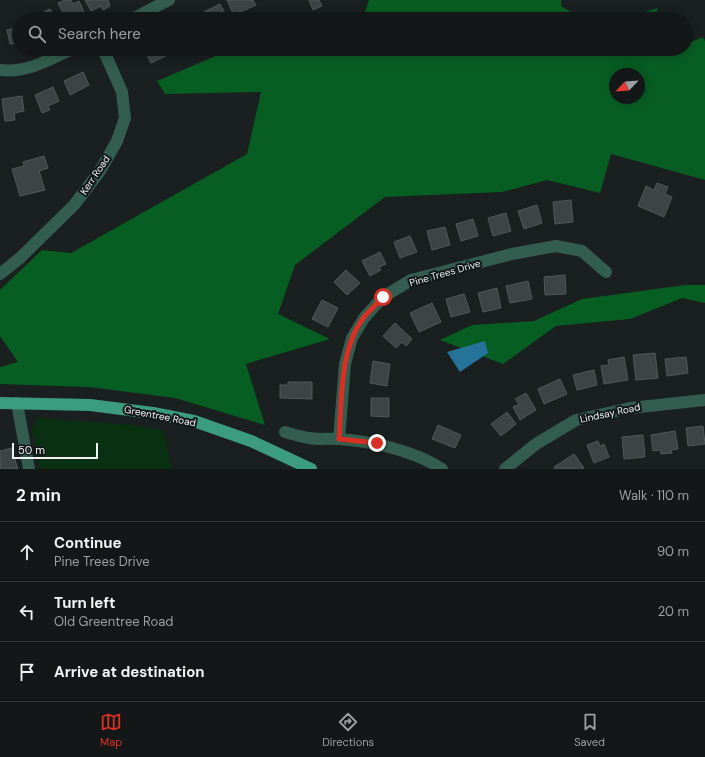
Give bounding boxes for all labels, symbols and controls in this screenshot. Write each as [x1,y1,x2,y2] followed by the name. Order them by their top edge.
[12,12,693,56] search box
[26,23,48,45] icon: search
[58,24,141,44] text: Search here
[609,68,645,104] north arrow
[77,153,113,197] street label: Kerr Road
[408,257,482,289] street label: Pine Trees Drive
[374,288,392,306] route start
[579,400,641,426] street label: Lindsay Road
[123,403,197,429] street label: Greentree Road
[368,434,386,452] route end
[12,441,98,460] scale bar
[18,443,45,457] text: 50 m
[16,484,61,506] text: 2 min
[619,487,689,504] text: Walk · 110 m
[54,533,122,553] text: Continue
[16,541,38,563] icon: ahead
[657,543,689,560] text: 90 m
[54,553,150,570] text: Pine Trees Drive
[54,593,115,613] text: Turn left
[16,601,38,623] icon: left
[658,603,689,620] text: 20 m
[54,613,173,630] text: Old Greentree Road
[16,661,38,683] icon: arrive
[54,662,205,682] text: Arrive at destination
[100,711,122,749] tab: Map
[322,711,374,749] tab: Directions
[574,711,605,749] tab: Saved

